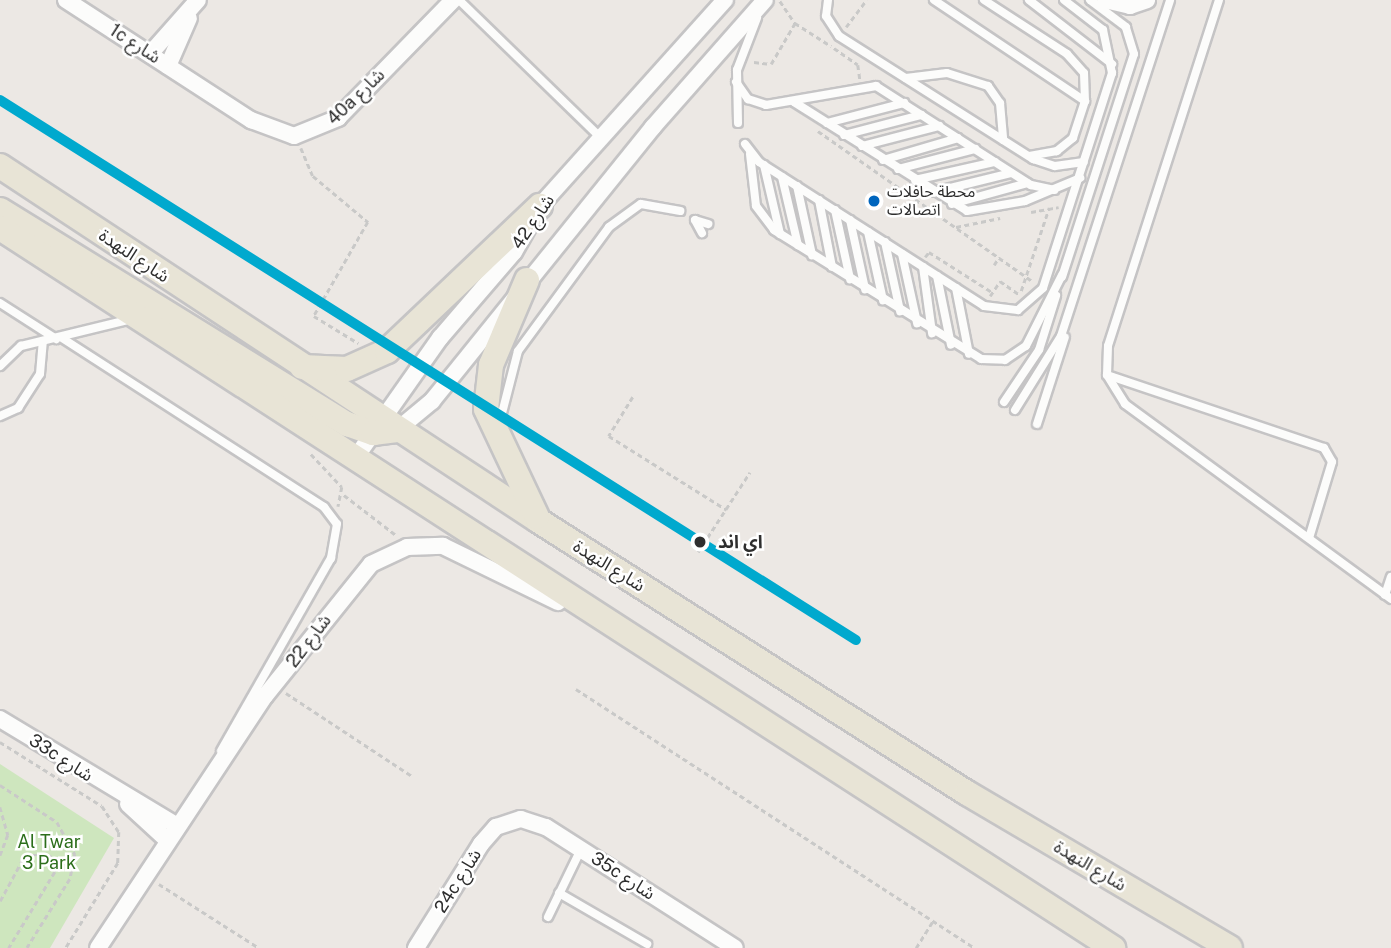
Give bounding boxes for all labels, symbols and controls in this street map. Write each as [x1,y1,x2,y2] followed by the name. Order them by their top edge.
[105,20,165,68] street label: 1c شارع
[323,64,389,130] street label: 40a شارع
[887,182,975,220] place label: محطة حافلات اتصالات
[507,190,559,254] street label: شارع 42
[867,194,881,208] marker: محطة حافلات اتصالات
[95,225,173,287] street label: شارع النهدة
[689,531,711,553] marker: اي اند
[718,531,763,553] place label: اي اند
[569,535,649,597] street label: شارع النهدة
[282,610,336,672] street label: شارع 22
[25,729,97,787] street label: 33c شارع
[17,832,81,874] park label: Al Twar 3 Park
[1050,836,1130,896] street label: شارع النهدة
[430,845,486,917] street label: 24c شارع
[587,847,659,905] street label: 35c شارع

